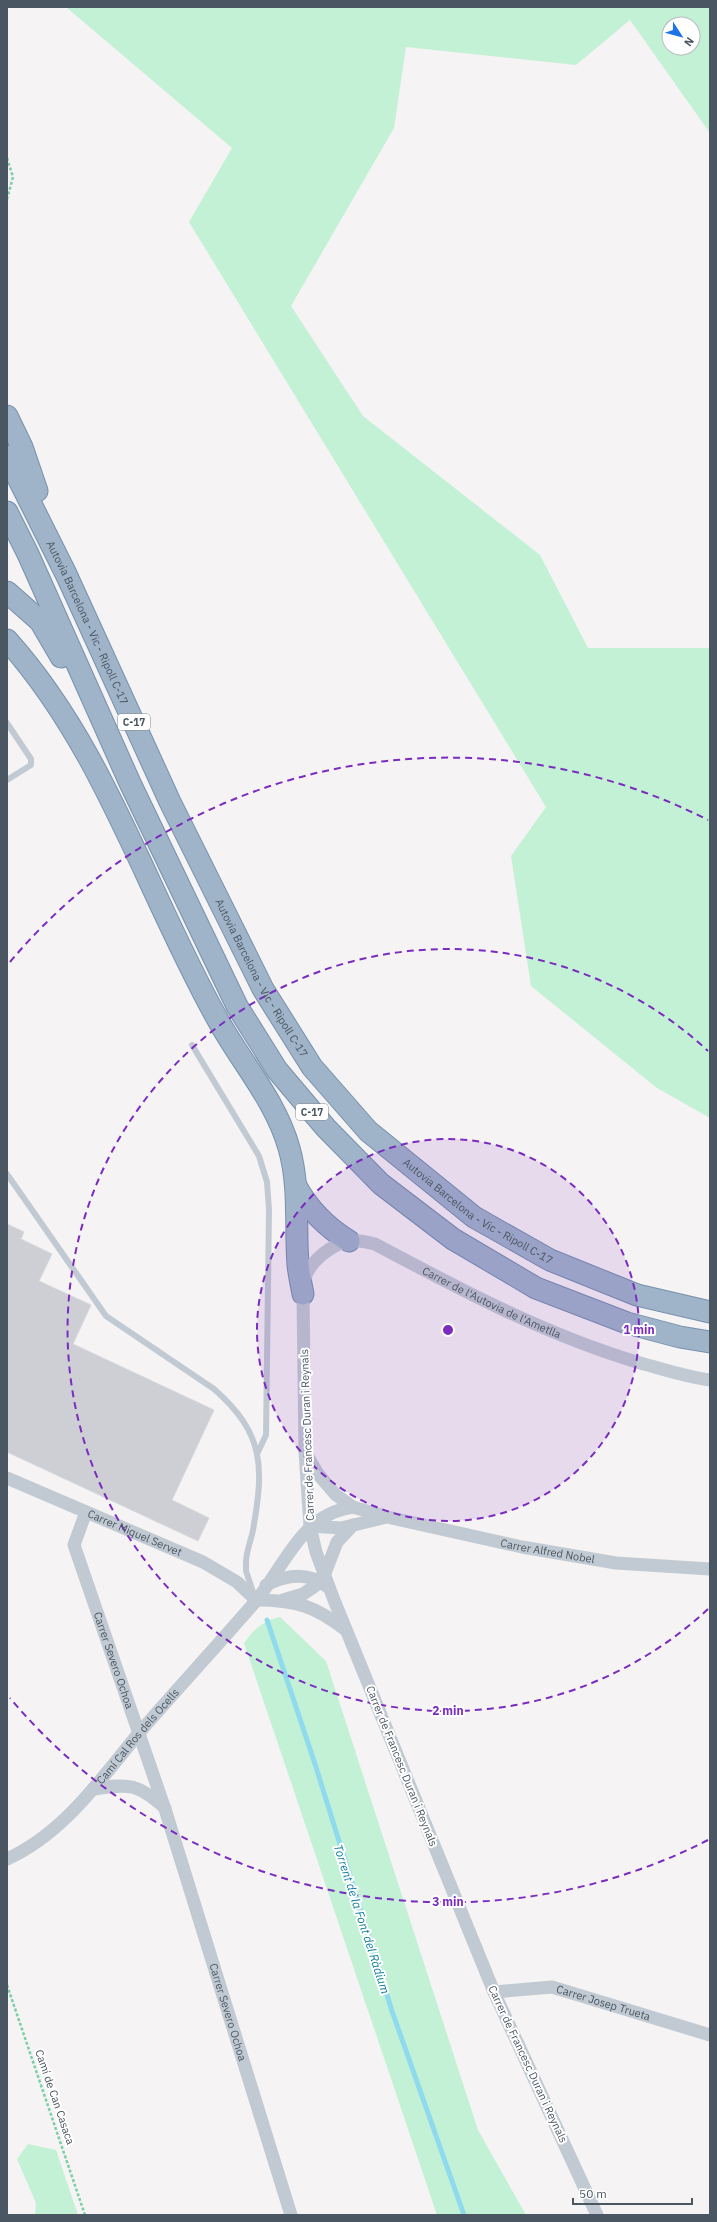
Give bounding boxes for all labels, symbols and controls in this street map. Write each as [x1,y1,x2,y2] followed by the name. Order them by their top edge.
[661,16,701,56] north arrow
[681,35,697,49] text: N
[43,538,132,707] street label: Autovia Barcelona - Vic - Ripoll C-17
[118,714,150,730] road number: C-17
[212,896,311,1060] street label: Autovia Barcelona - Vic - Ripoll C-17
[296,1104,328,1120] road number: C-17
[400,1155,555,1267] street label: Autovia Barcelona - Vic - Ripoll C-17
[420,1263,563,1341] street label: Carrer de l'Autovia de l'Ametlla
[623,1322,655,1337] text: 1 min
[441,1323,455,1337] centre of rings
[297,1349,317,1521] street label: Carrer de Francesc Duran i Reynals
[85,1506,184,1559] street label: Carrer Miquel Servet
[499,1535,596,1566] street label: Carrer Alfred Nobel
[91,1610,137,1711] street label: Carrer Severo Ochoa
[363,1684,441,1848] street label: Carrer de Francesc Duran i Reynals
[93,1685,182,1787] street label: Camí Cal Ros dels Ocells
[432,1703,464,1718] text: 2 min
[331,1842,393,1996] water label: Torrent de la Font del Ràdium
[432,1894,464,1909] text: 3 min
[206,1961,250,2063] street label: Carrer Severo Ochoa
[555,1982,652,2024] street label: Carrer Josep Trueta
[485,1983,571,2145] street label: Carrer de Francesc Duran i Reynals
[32,2048,78,2146] street label: Camí de Can Casaca
[573,2180,692,2206] scale bar
[579,2186,607,2201] text: 50 m

